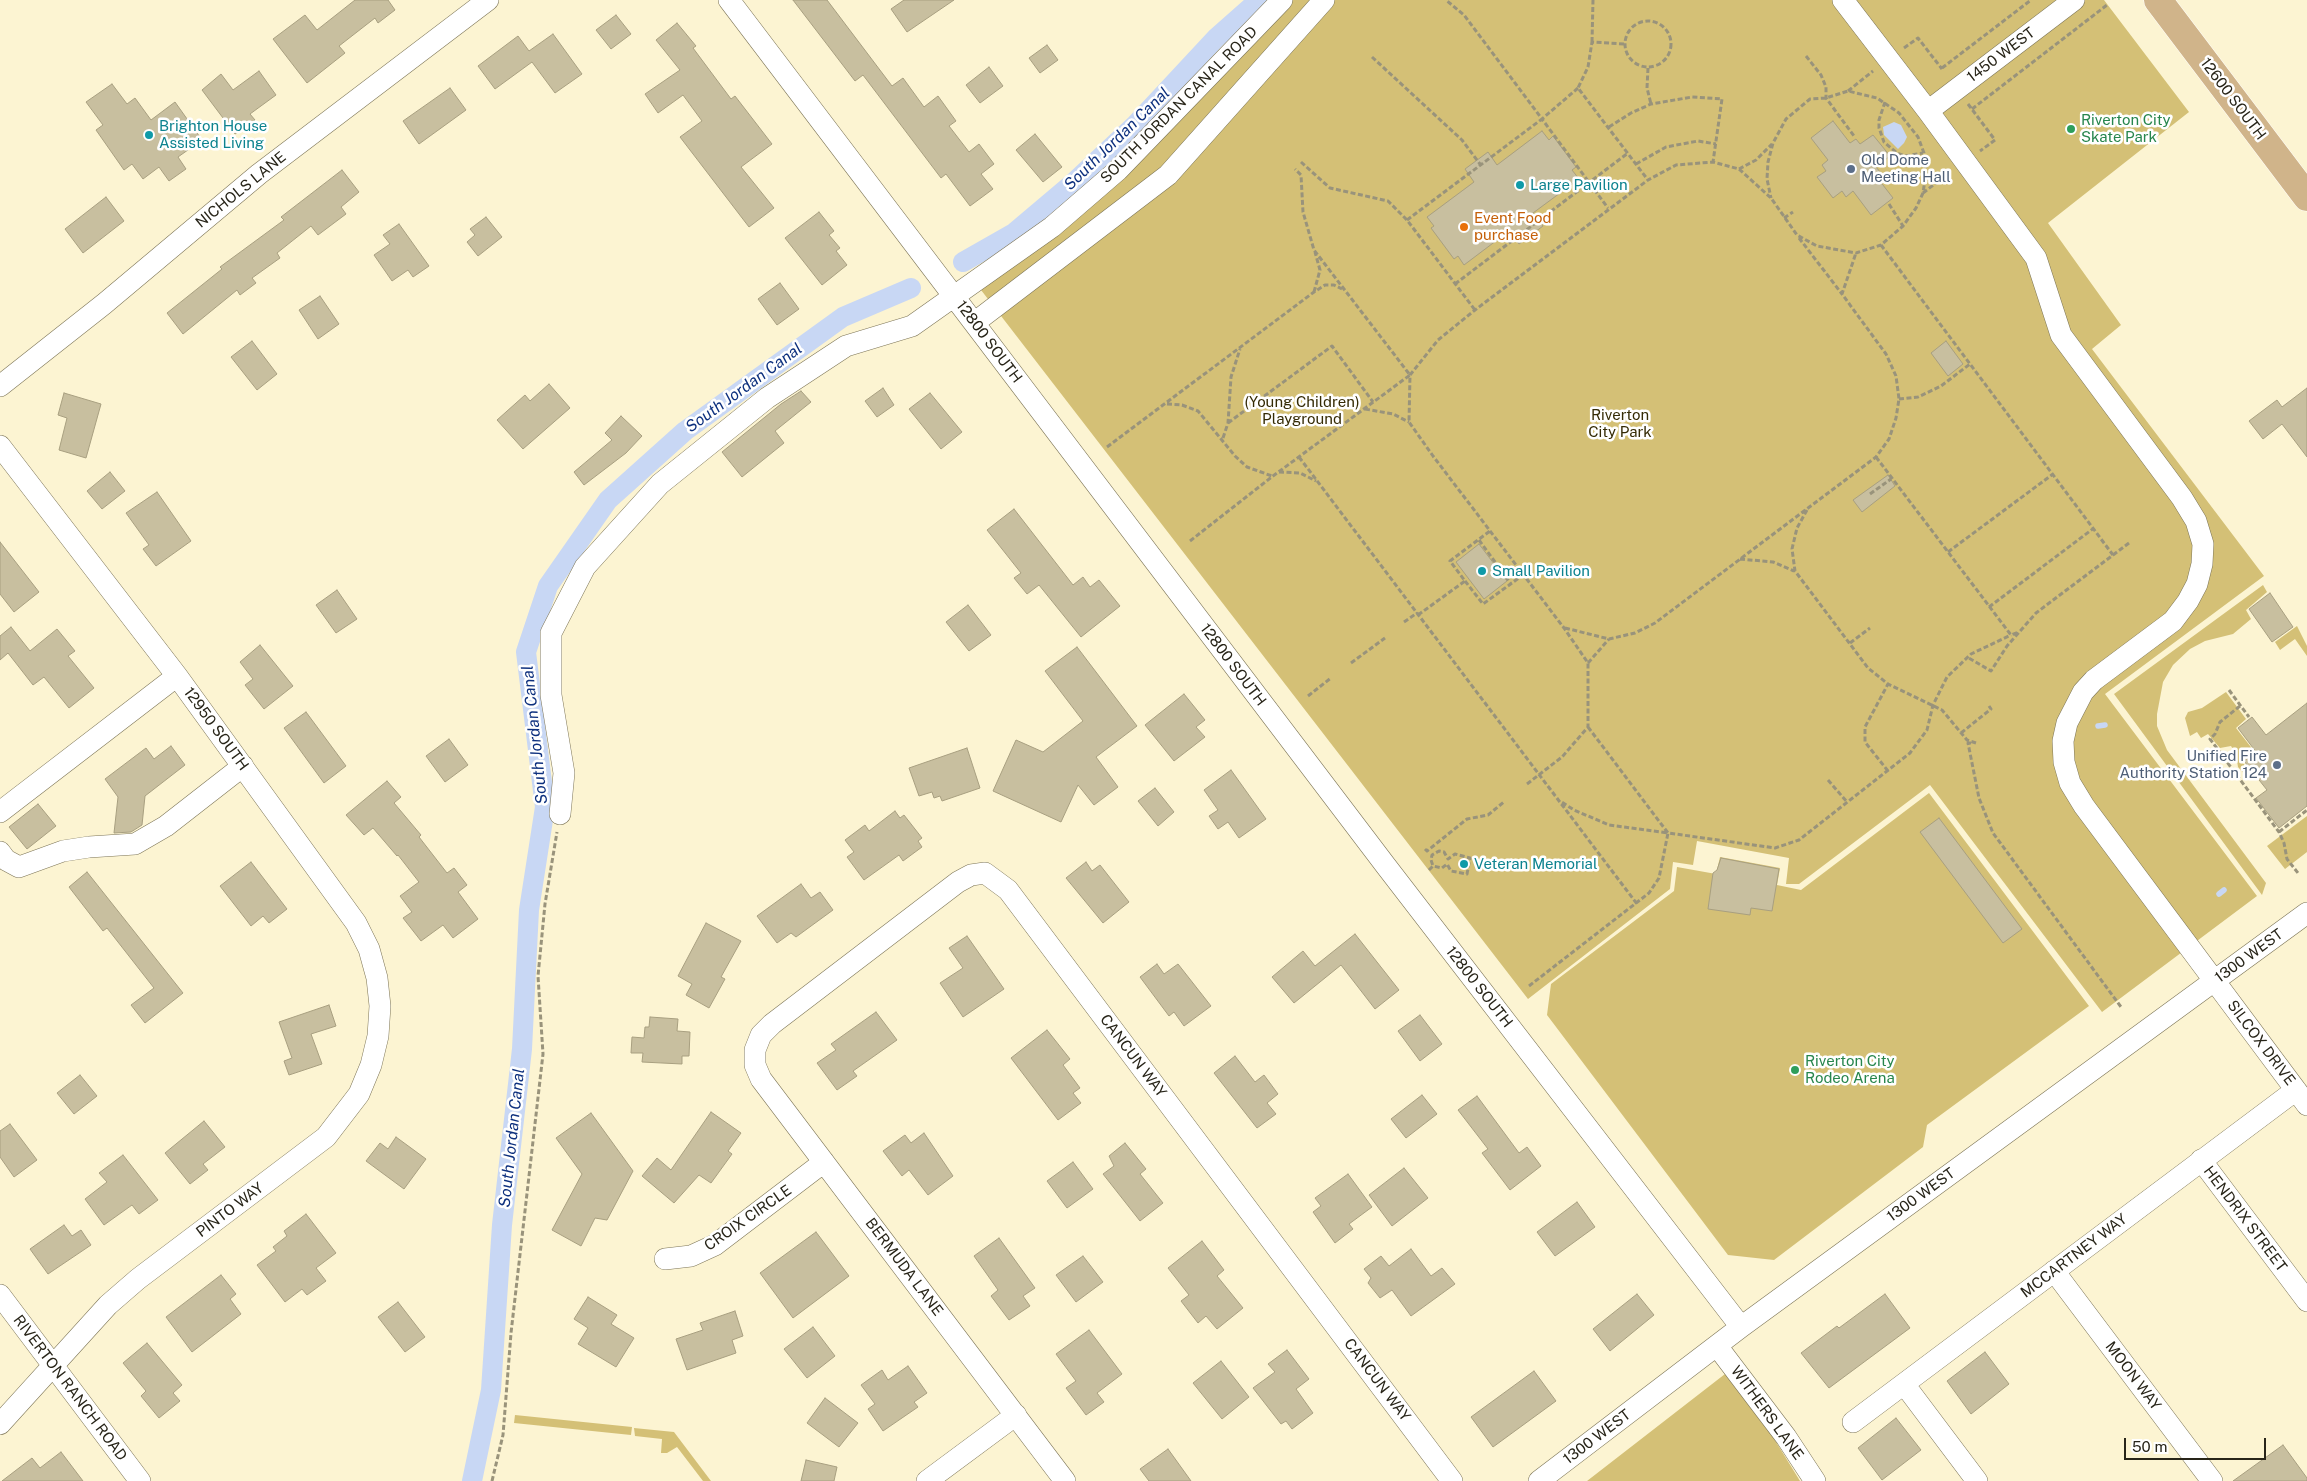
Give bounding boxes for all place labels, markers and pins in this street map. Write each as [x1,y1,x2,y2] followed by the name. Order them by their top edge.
[2081,111,2171,146] place label: Riverton City Skate Park
[159,117,267,152] place label: Brighton House Assisted Living
[2065,123,2077,135] marker: Riverton City Skate Park
[143,129,155,141] marker: Brighton House Assisted Living
[1861,151,1951,186] place label: Old Dome Meeting Hall
[1845,163,1857,175] marker: Old Dome Meeting Hall
[1530,176,1628,194] place label: Large Pavilion
[1514,179,1526,191] marker: Large Pavilion
[1474,209,1551,244] place label: Event Food purchase
[1458,221,1470,233] marker: Event Food purchase
[1492,562,1590,580] place label: Small Pavilion
[1476,565,1488,577] marker: Small Pavilion
[2119,747,2267,782] place label: Unified Fire Authority Station 124
[2271,759,2283,771] marker: Unified Fire Authority Station 124
[1474,855,1597,873] place label: Veteran Memorial
[1458,858,1470,870] marker: Veteran Memorial
[1805,1052,1895,1087] place label: Riverton City Rodeo Arena
[1789,1064,1801,1076] marker: Riverton City Rodeo Arena

